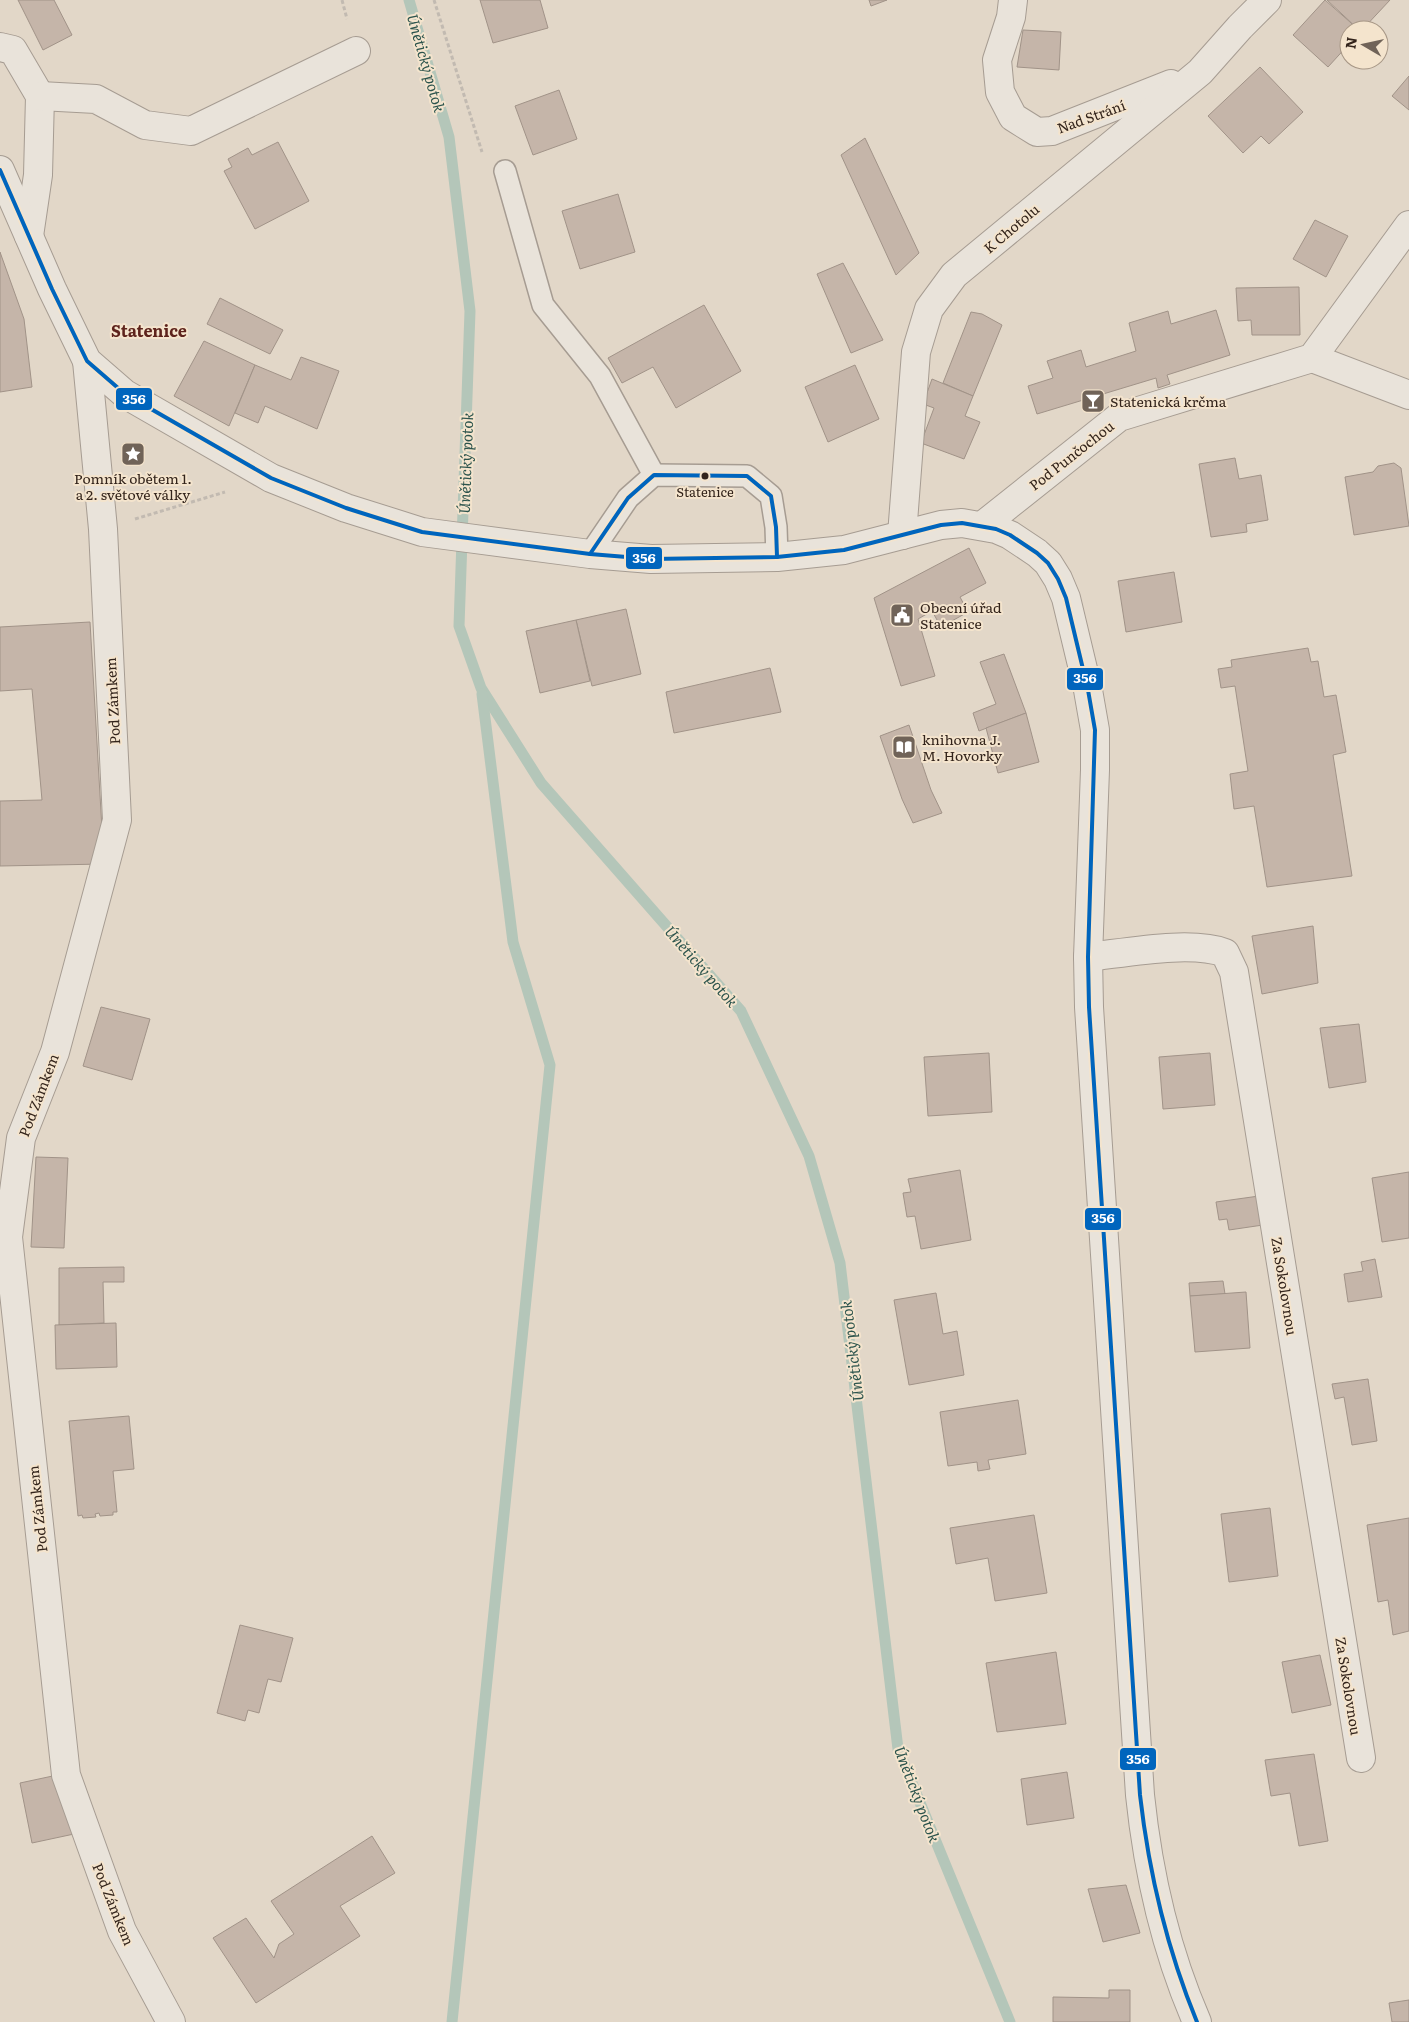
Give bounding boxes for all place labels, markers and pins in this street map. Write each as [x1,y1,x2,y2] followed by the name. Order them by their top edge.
[1080,388,1106,414] bar icon: Statenická krčma
[1110,391,1227,411] place label: Statenická krčma
[120,441,146,467] place icon: Pomník obětem 1. a 2. světové války
[74,468,192,504] place label: Pomník obětem 1. a 2. světové války
[700,471,710,481] marker: Statenice
[676,482,734,501] place label: Statenice
[920,597,1002,633] place label: Obecní úřad Statenice
[889,602,915,628] public building icon: Obecní úřad Statenice
[922,729,1003,765] place label: knihovna J. M. Hovorky
[891,734,917,760] library icon: knihovna J. M. Hovorky

